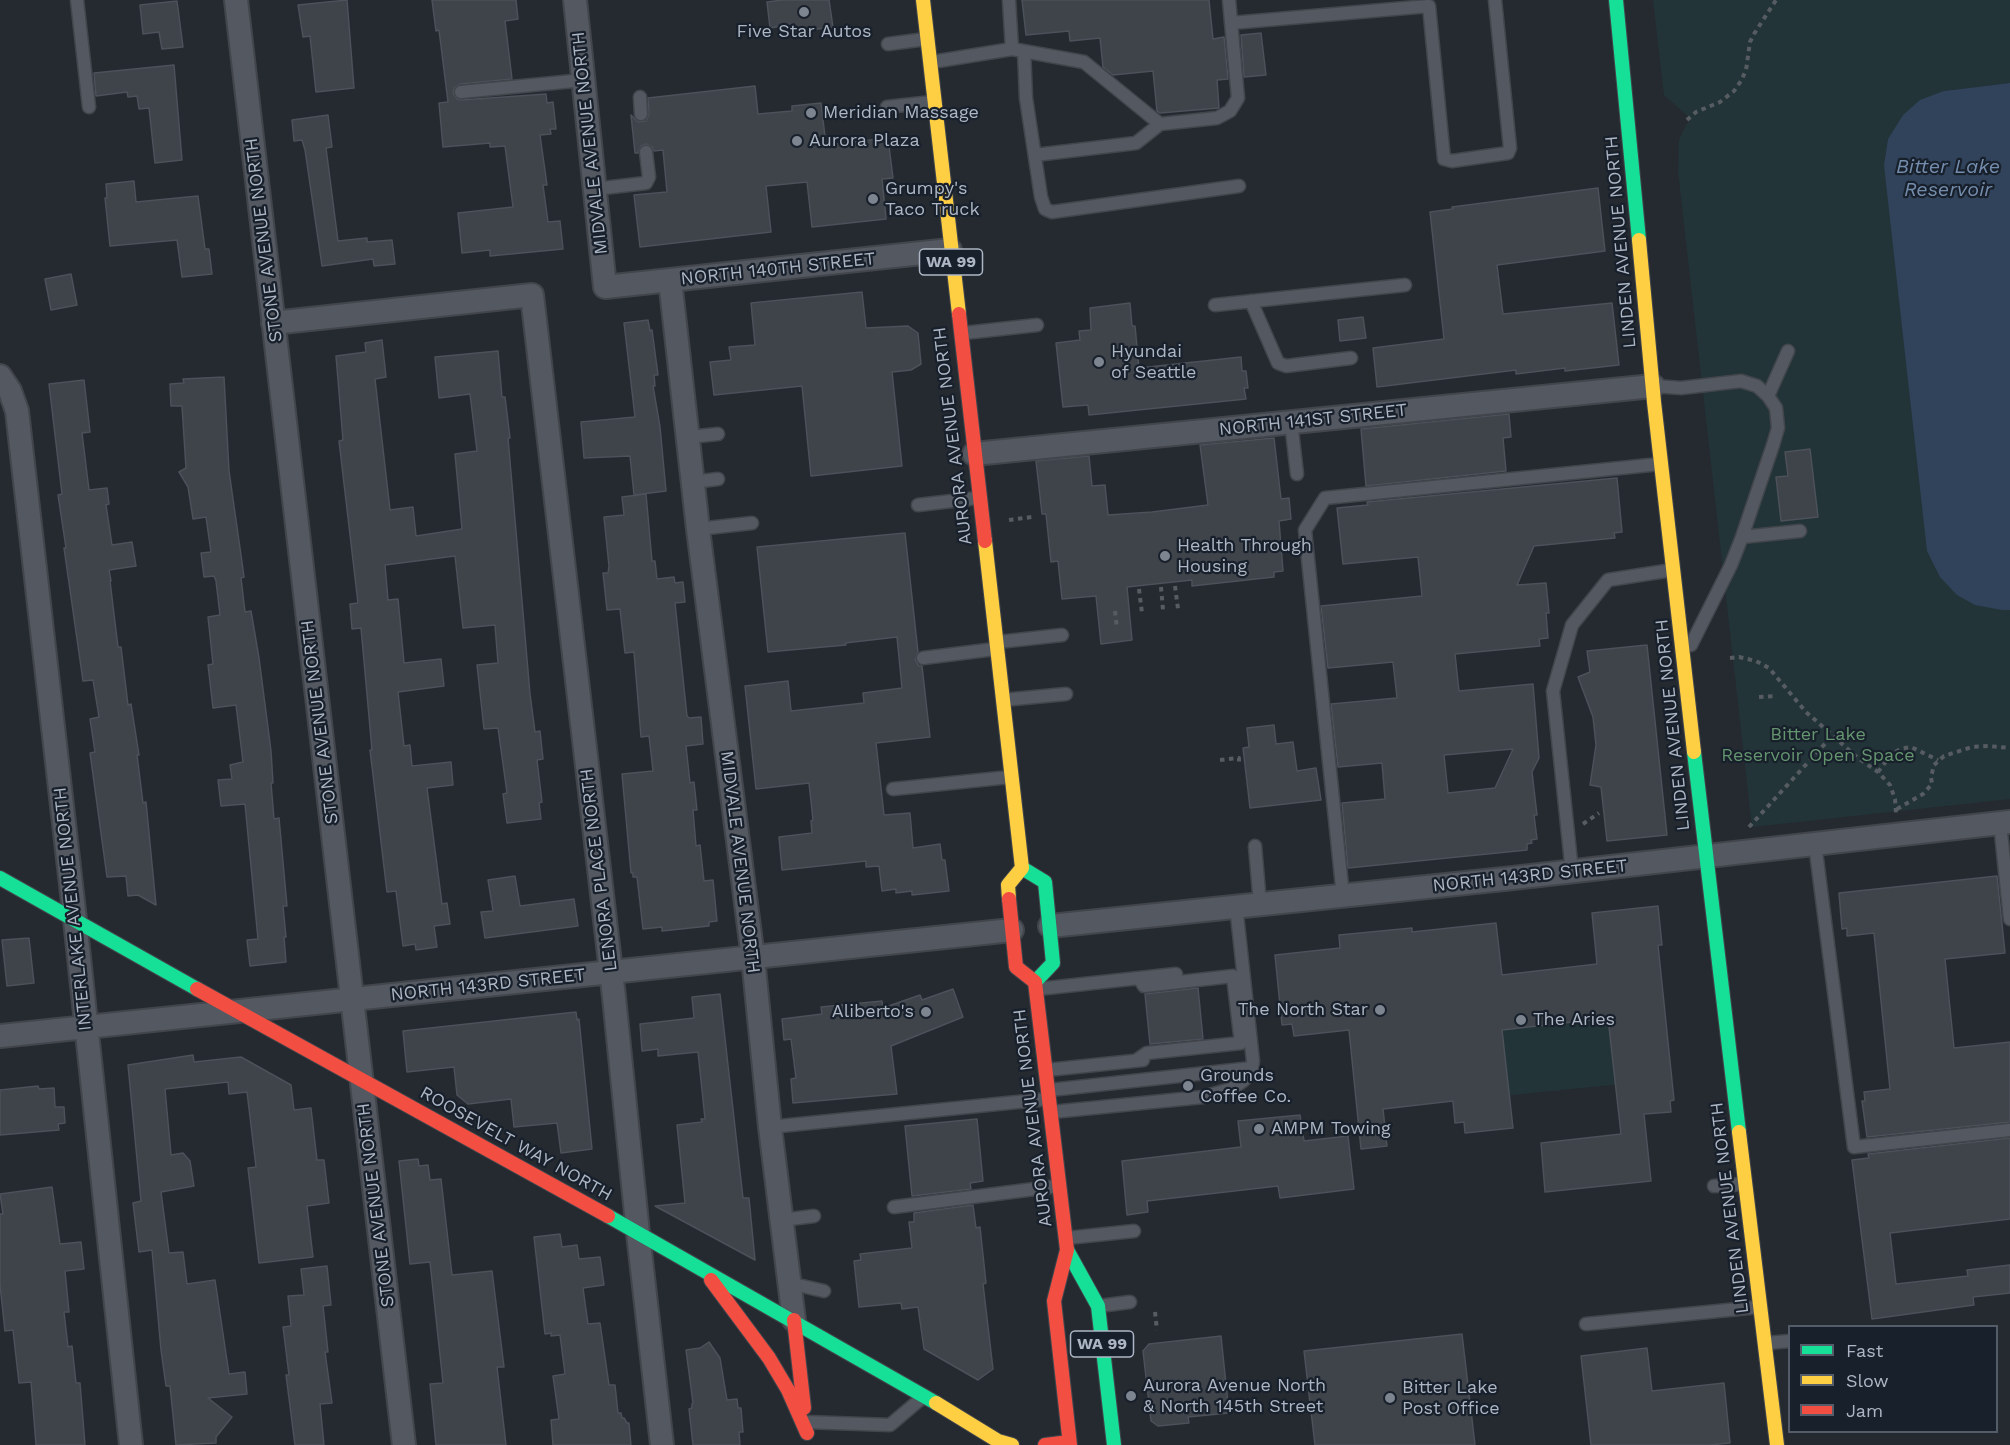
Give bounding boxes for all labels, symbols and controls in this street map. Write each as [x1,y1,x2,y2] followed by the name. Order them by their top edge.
[797,5,811,19] marker: Five Star Autos
[736,21,872,43] place label: Five Star Autos
[568,30,612,256] street label: MIDVALE AVENUE NORTH
[823,102,979,124] place label: Meridian Massage
[804,106,818,120] marker: Meridian Massage
[809,130,920,152] place label: Aurora Plaza
[790,134,804,148] marker: Aurora Plaza
[1601,135,1641,349] street label: LINDEN AVENUE NORTH
[241,137,287,343] street label: STONE AVENUE NORTH
[1896,155,2000,202] water label: Bitter Lake Reservoir
[885,178,980,220] place label: Grumpy's Taco Truck
[866,192,880,206] marker: Grumpy's Taco Truck
[680,248,876,290] street label: NORTH 140TH STREET
[920,249,982,275] road number: WA 99
[929,326,977,546] street label: AURORA AVENUE NORTH
[1111,341,1196,384] place label: Hyundai of Seattle
[1092,355,1106,369] marker: Hyundai of Seattle
[1218,399,1408,441] street label: NORTH 141ST STREET
[1177,535,1312,578] place label: Health Through Housing
[1158,549,1172,563] marker: Health Through Housing
[1651,618,1695,832] street label: LINDEN AVENUE NORTH
[297,619,343,825] street label: STONE AVENUE NORTH
[1721,724,1915,766] park label: Bitter Lake Reservoir Open Space
[716,749,764,975] street label: MIDVALE AVENUE NORTH
[576,767,622,973] street label: LENORA PLACE NORTH
[49,786,97,1032] street label: INTERLAKE AVENUE NORTH
[1432,855,1628,897] street label: NORTH 143RD STREET
[390,964,586,1006] street label: NORTH 143RD STREET
[1238,999,1368,1021] place label: The North Star
[832,1001,914,1023] place label: Aliberto's
[1373,1003,1387,1017] marker: The North Star
[919,1005,933,1019] marker: Aliberto's
[1009,1008,1057,1228] street label: AURORA AVENUE NORTH
[1533,1009,1615,1031] place label: The Aries
[1514,1013,1528,1027] marker: The Aries
[1200,1065,1291,1108] place label: Grounds Coffee Co.
[1181,1079,1195,1093] marker: Grounds Coffee Co.
[416,1082,616,1206] street label: ROOSEVELT WAY NORTH
[1706,1101,1754,1315] street label: LINDEN AVENUE NORTH
[353,1102,399,1308] street label: STONE AVENUE NORTH
[1271,1118,1391,1140] place label: AMPM Towing
[1252,1122,1266,1136] marker: AMPM Towing
[1788,1325,1998,1433] legend
[1070,1331,1134,1357] road number: WA 99
[1846,1340,1883,1361] text: Fast
[1846,1370,1889,1391] text: Slow
[1143,1375,1326,1418] place label: Aurora Avenue North & North 145th Street
[1402,1377,1500,1420] place label: Bitter Lake Post Office
[1124,1389,1138,1403] marker: Aurora Avenue North & North 145th Street
[1383,1391,1397,1405] marker: Bitter Lake Post Office
[1846,1400,1883,1421] text: Jam

